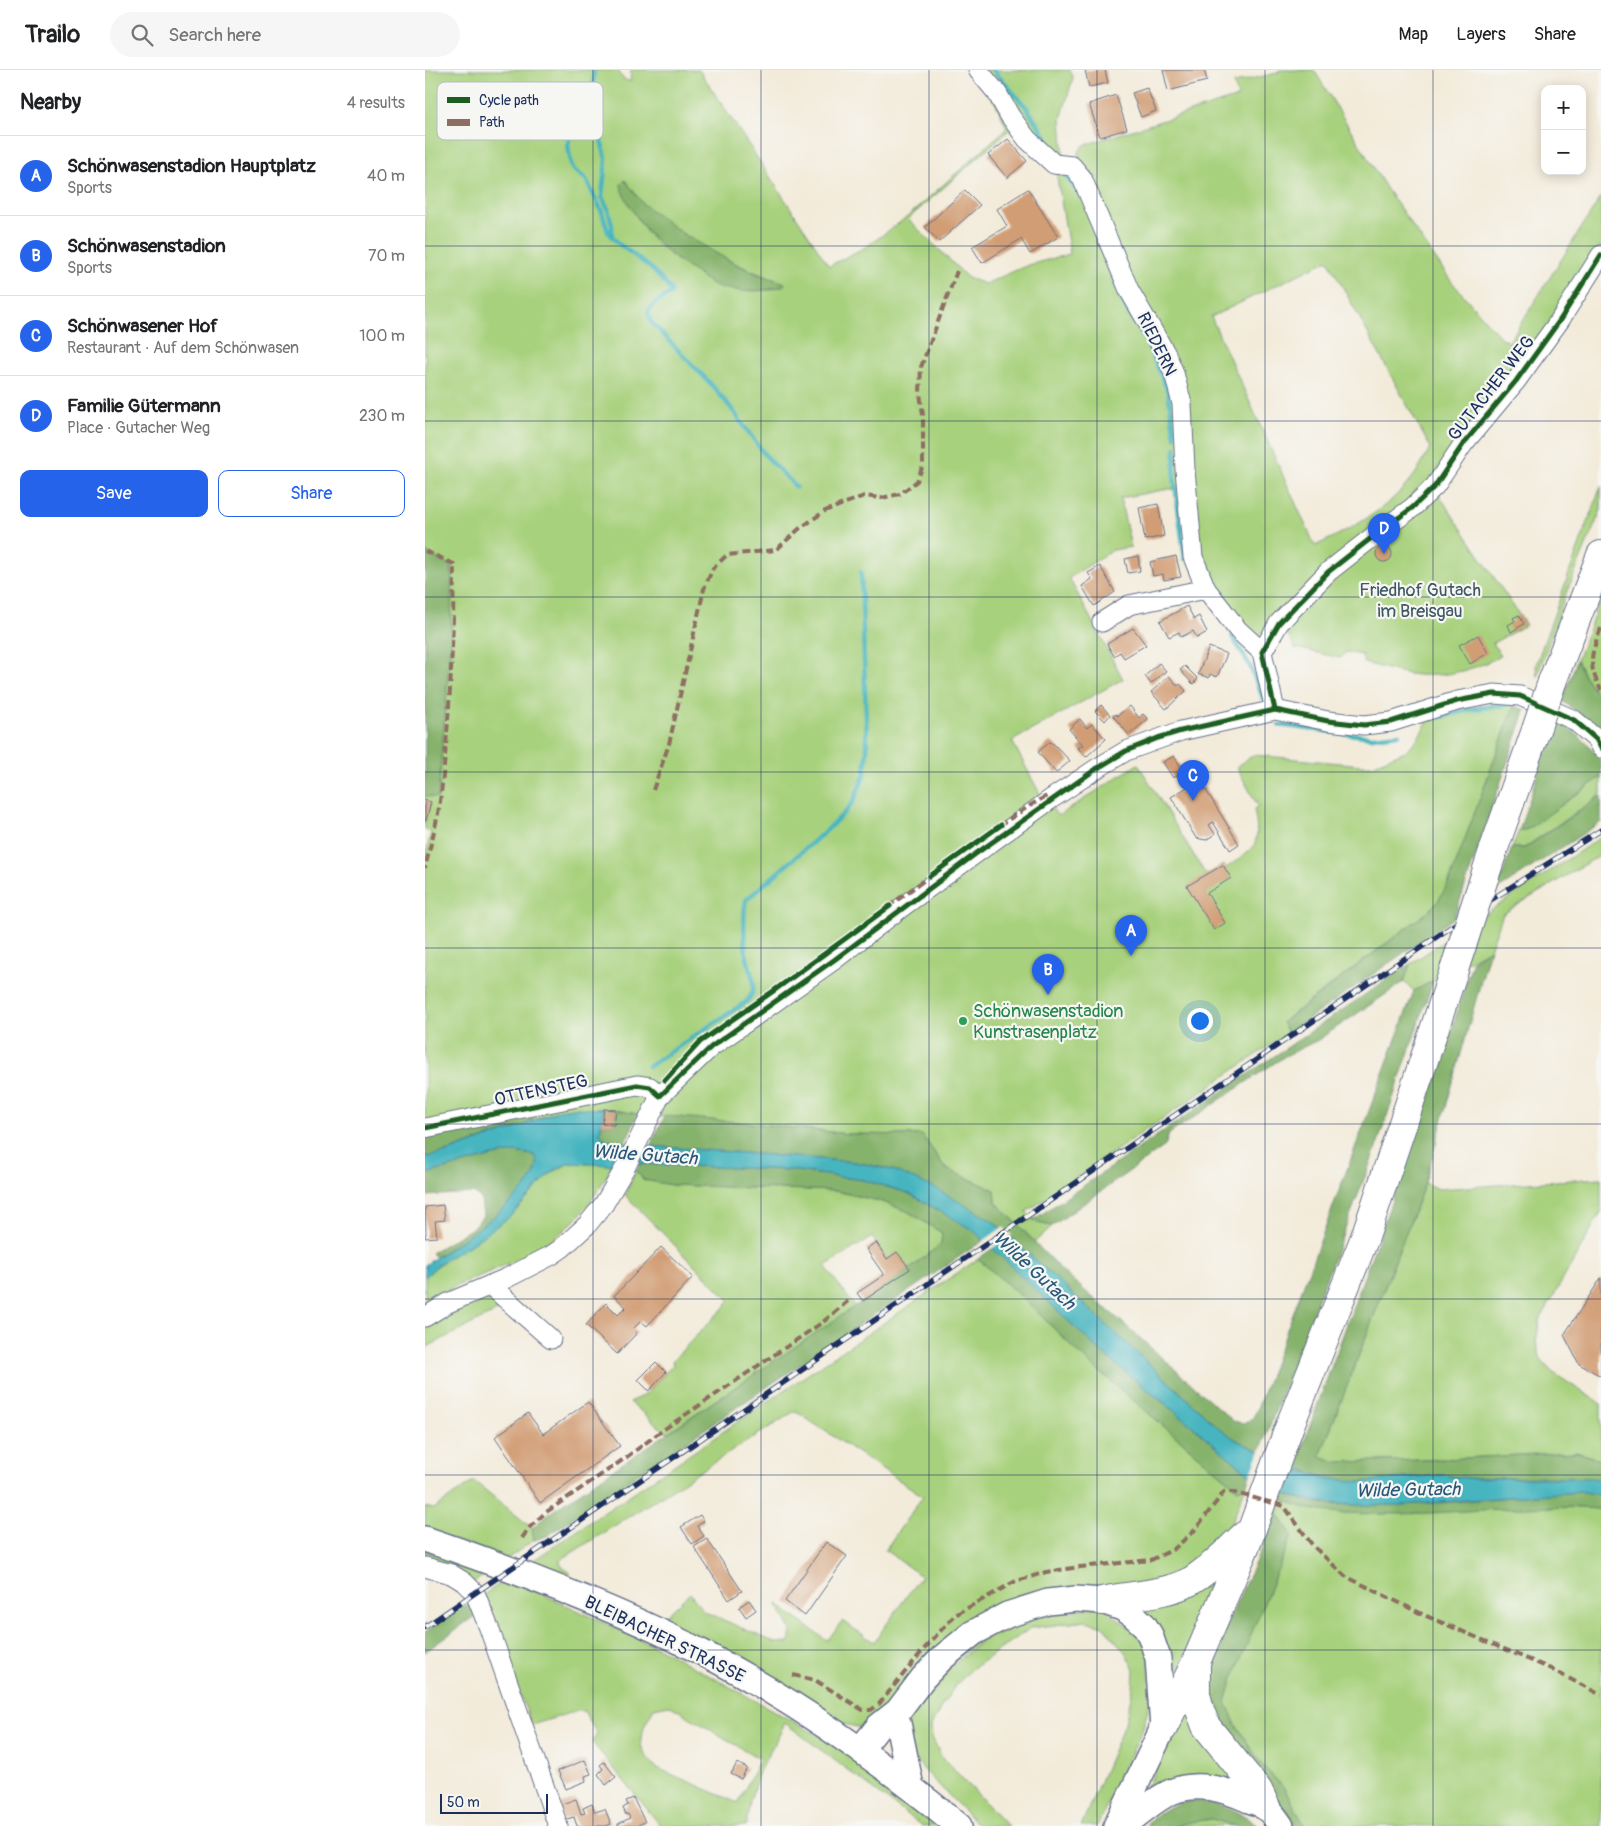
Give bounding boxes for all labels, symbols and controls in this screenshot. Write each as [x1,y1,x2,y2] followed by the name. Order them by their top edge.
[110,12,460,57] search box
[25,20,80,49] text: Trailo
[128,21,156,49] icon: search
[168,23,261,47] text: Search here
[1399,23,1428,46] text: Map
[1456,23,1506,46] text: Layers
[1534,23,1576,46] text: Share
[437,82,603,140] legend
[1541,85,1586,175] map controls
[1541,85,1586,130] button: +
[20,89,81,116] text: Nearby
[479,92,539,109] text: Cycle path
[347,93,405,113] text: 4 results
[479,114,504,131] text: Path
[1541,130,1586,175] button: −
[67,154,316,178] text: Schönwasenstadion Hauptplatz
[31,166,41,186] text: A
[367,166,405,186] text: 40 m
[67,178,112,198] text: Sports
[67,234,226,258] text: Schönwasenstadion
[31,246,41,266] text: B
[368,246,405,266] text: 70 m
[67,258,112,278] text: Sports
[1131,309,1182,380] street label: RIEDERN
[67,314,218,338] text: Schönwasener Hof
[31,326,41,346] text: C
[359,326,405,346] text: 100 m
[1443,331,1540,446] street label: GUTACHER WEG
[67,338,299,358] text: Restaurant · Auf dem Schönwasen
[67,394,221,418] text: Familie Gütermann
[31,406,41,426] text: D
[359,406,405,426] text: 230 m
[67,418,210,438] text: Place · Gutacher Weg
[20,470,208,517] button: Save
[218,470,405,517] button: Share
[1368,513,1400,554] pin: D
[1359,579,1481,623] park label: Friedhof Gutach im Breisgau
[1177,760,1209,801] pin: C
[1115,915,1147,956] pin: A
[1032,954,1064,995] pin: B
[973,1000,1123,1044] place label: Schönwasenstadion Kunstrasenplatz
[1187,1008,1213,1034] your location
[957,1015,969,1027] marker: Schönwasenstadion Kunstrasenplatz
[492,1069,590,1112] street label: OTTENSTEG
[592,1139,699,1171] water label: Wilde Gutach
[988,1226,1081,1316] water label: Wilde Gutach
[1356,1477,1461,1503] water label: Wilde Gutach
[581,1591,749,1688] street label: BLEIBACHER STRASSE
[440,1791,547,1814] scale bar
[447,1794,480,1811] text: 50 m

